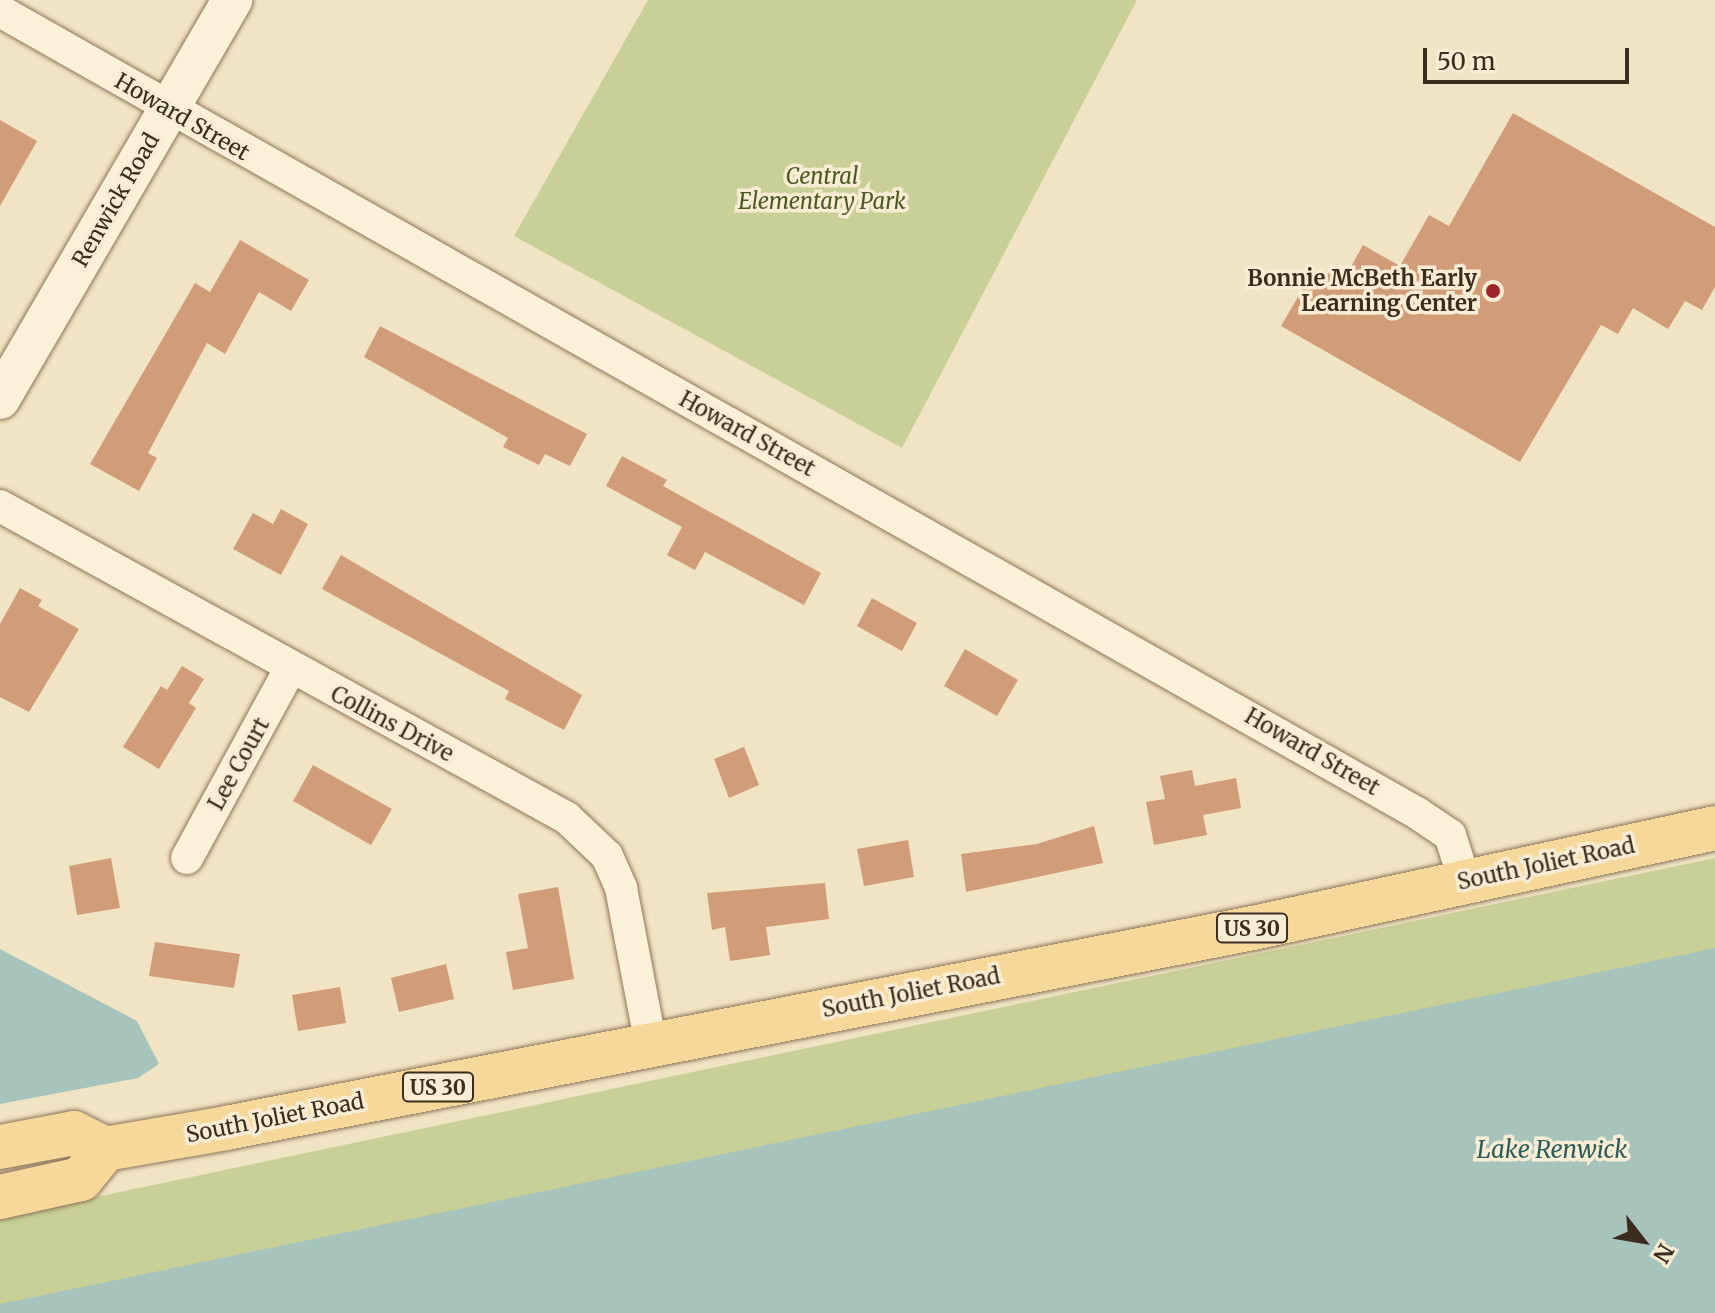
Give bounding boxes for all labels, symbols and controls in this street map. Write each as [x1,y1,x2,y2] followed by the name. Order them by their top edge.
[1427,32,1633,82] scale bar
[1437,46,1496,77] text: 50 m
[110,68,254,166] street label: Howard Street
[67,128,165,272] street label: Renwick Road
[738,163,906,214] park label: Central Elementary Park
[1247,265,1477,316] place label: Bonnie McBeth Early Learning Center
[1484,282,1502,300] marker: Bonnie McBeth Early Learning Center
[675,386,819,482] street label: Howard Street
[326,681,458,767] street label: Collins Drive
[1240,703,1384,801] street label: Howard Street
[203,713,275,815] street label: Lee Court
[1455,832,1637,896] street label: South Joliet Road
[1216,912,1288,944] road number: US 30
[820,963,1002,1023] street label: South Joliet Road
[402,1071,474,1103] road number: US 30
[184,1088,366,1148] street label: South Joliet Road
[1477,1136,1627,1164] water label: Lake Renwick
[1603,1201,1683,1281] north arrow
[1647,1239,1680,1268] text: N

